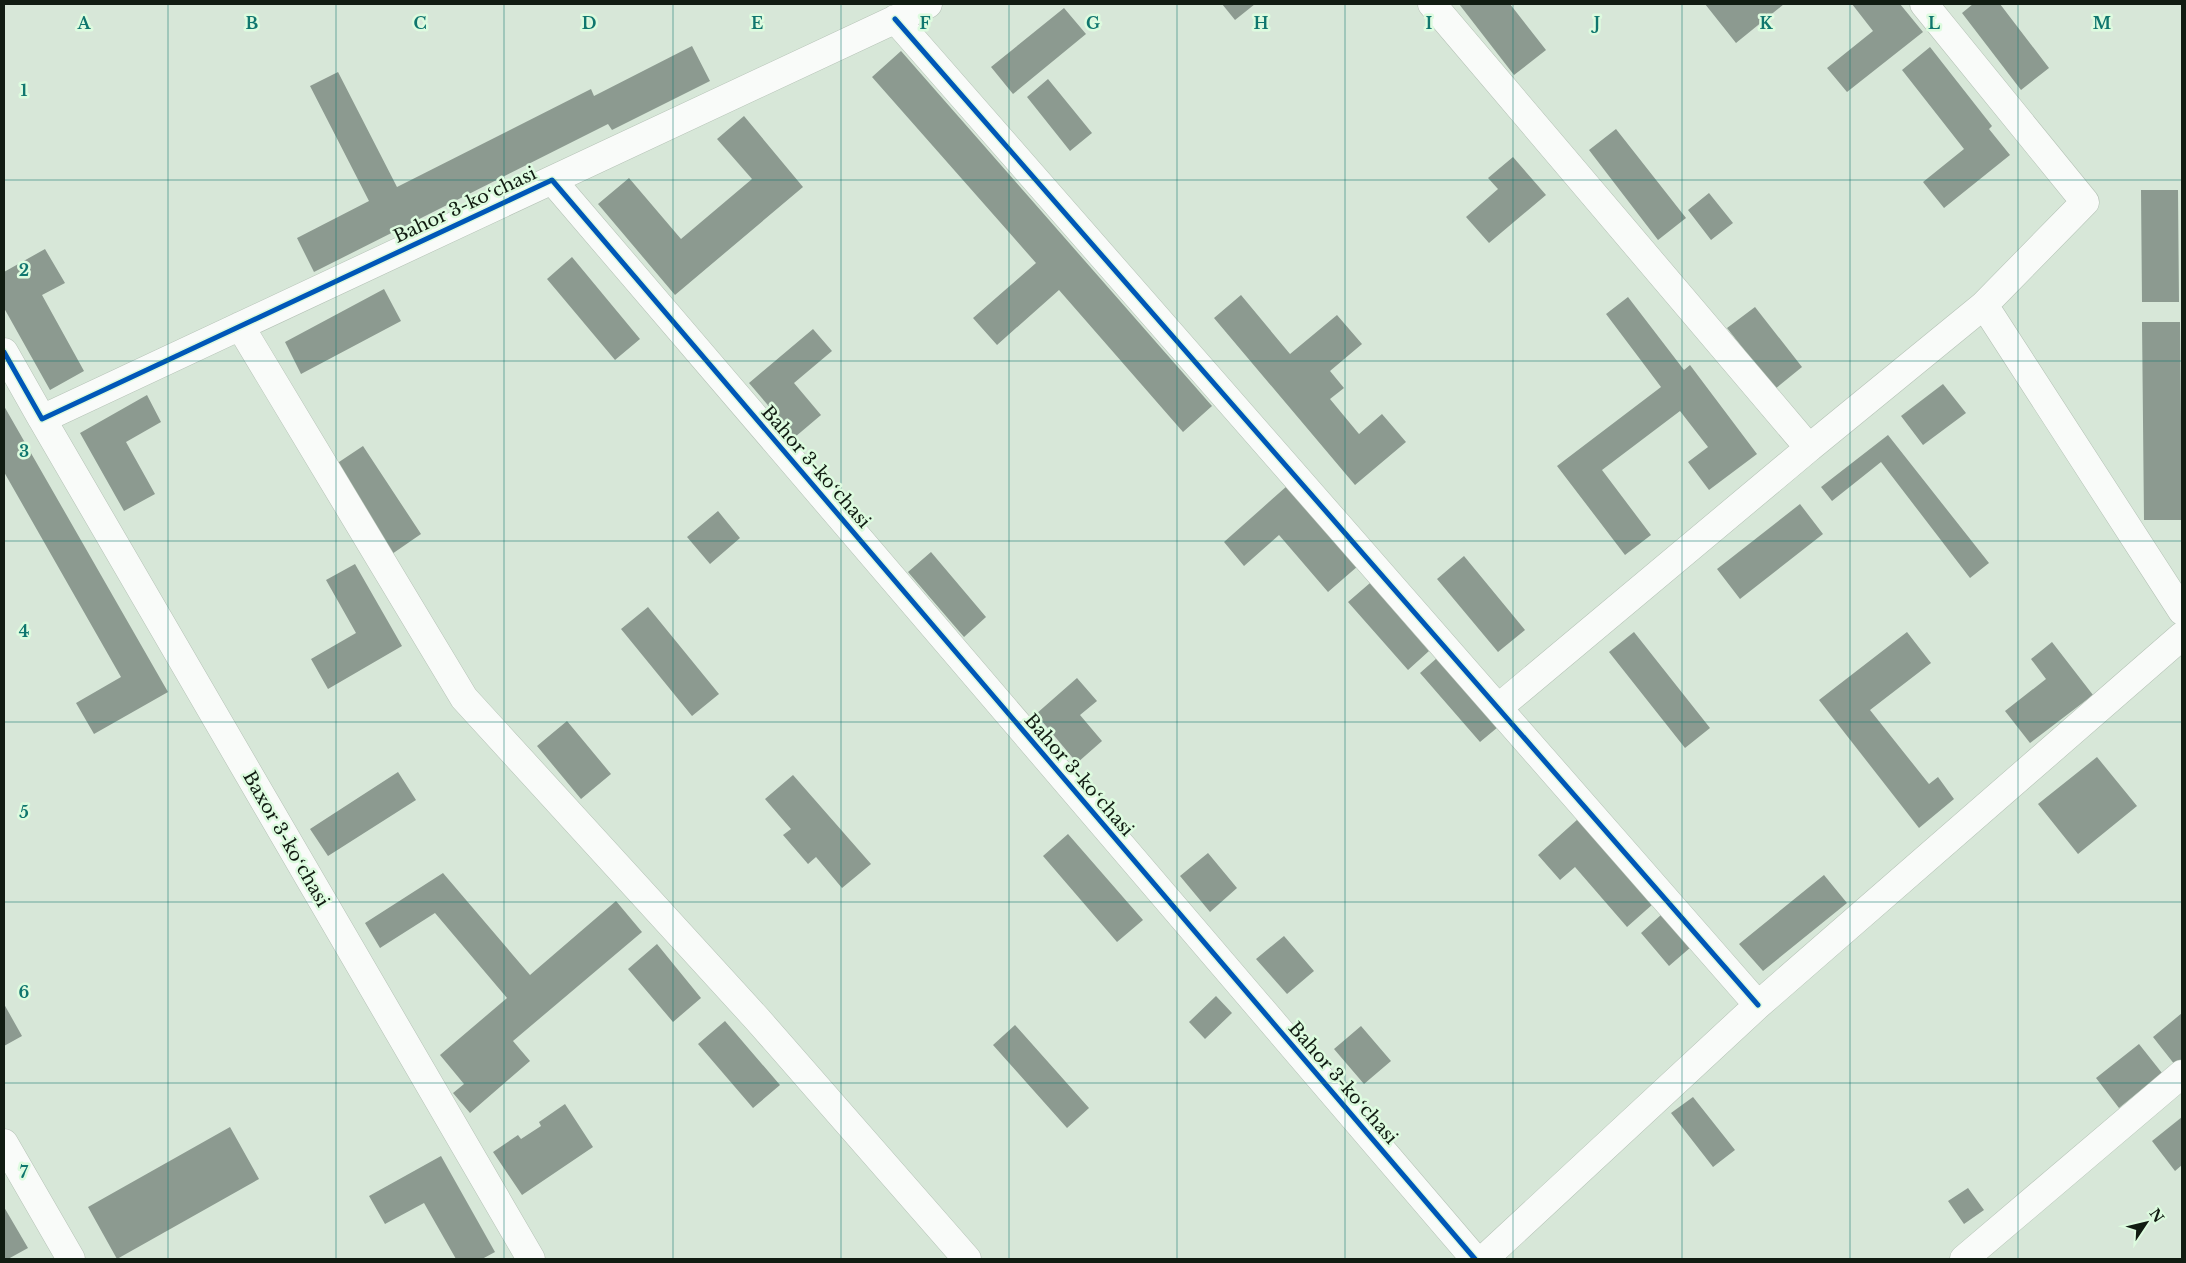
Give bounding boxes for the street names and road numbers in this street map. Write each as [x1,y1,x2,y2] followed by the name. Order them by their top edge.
[390,162,540,248] street label: Bahor 3-koʻchasi
[757,401,875,533] street label: Bahor 3-koʻchasi
[1020,709,1138,841] street label: Bahor 3-koʻchasi
[238,767,334,911] street label: Baxor 3-koʻchasi
[1284,1017,1402,1149] street label: Bahor 3-koʻchasi

